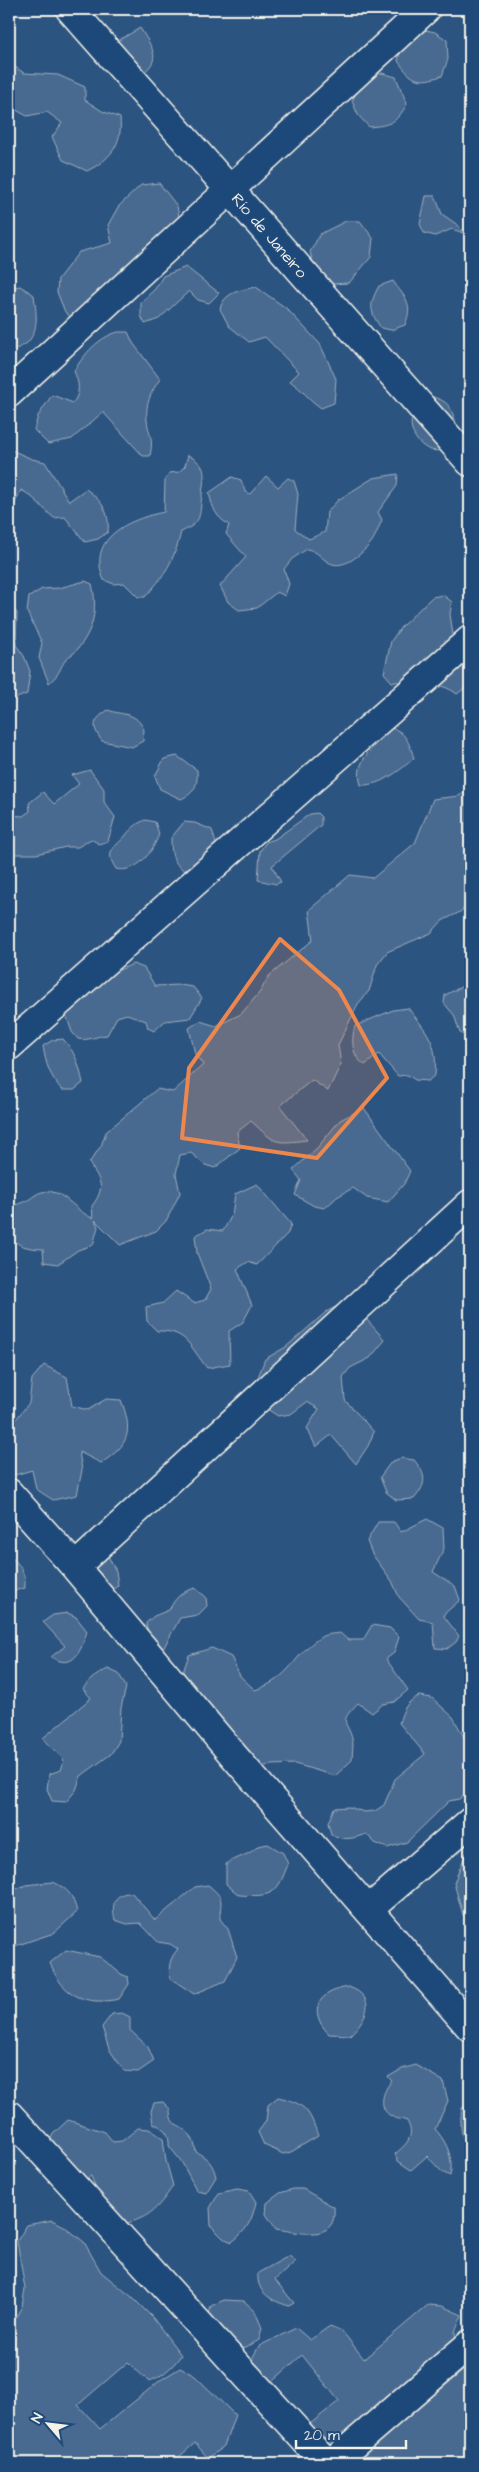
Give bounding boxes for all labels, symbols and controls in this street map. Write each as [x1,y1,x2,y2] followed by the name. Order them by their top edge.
[226,188,312,283] street label: Río de Janeiro
[22,2400,72,2450] north arrow
[27,2410,48,2427] text: N
[296,2417,406,2449] scale bar
[304,2425,340,2446] text: 20 m

